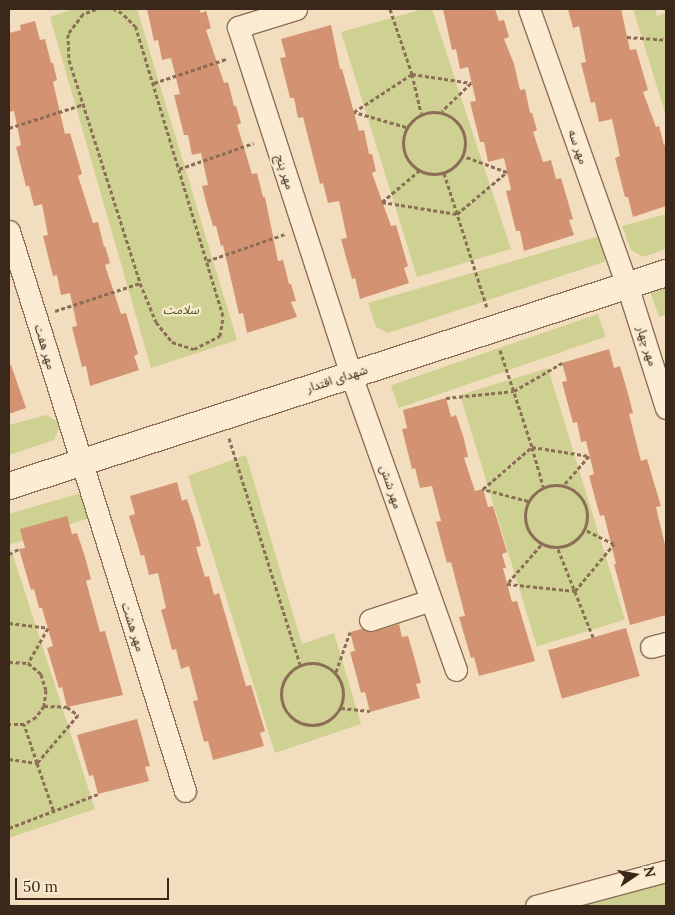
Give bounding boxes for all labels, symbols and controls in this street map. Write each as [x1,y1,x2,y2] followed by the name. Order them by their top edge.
[565,128,591,166] street label: مهر سه
[273,153,297,191] street label: مهر پنج
[163,303,199,317] park label: سلامت
[31,323,59,371] street label: مهر هفت
[634,324,660,368] street label: مهر چهار
[305,362,369,396] street label: شهدای اقتدار
[377,463,405,511] street label: مهر شش
[118,601,148,653] street label: مهر هشت
[610,850,660,900] north arrow
[640,865,660,879] text: N
[18,868,171,900] scale bar
[23,877,58,896] text: 50 m

